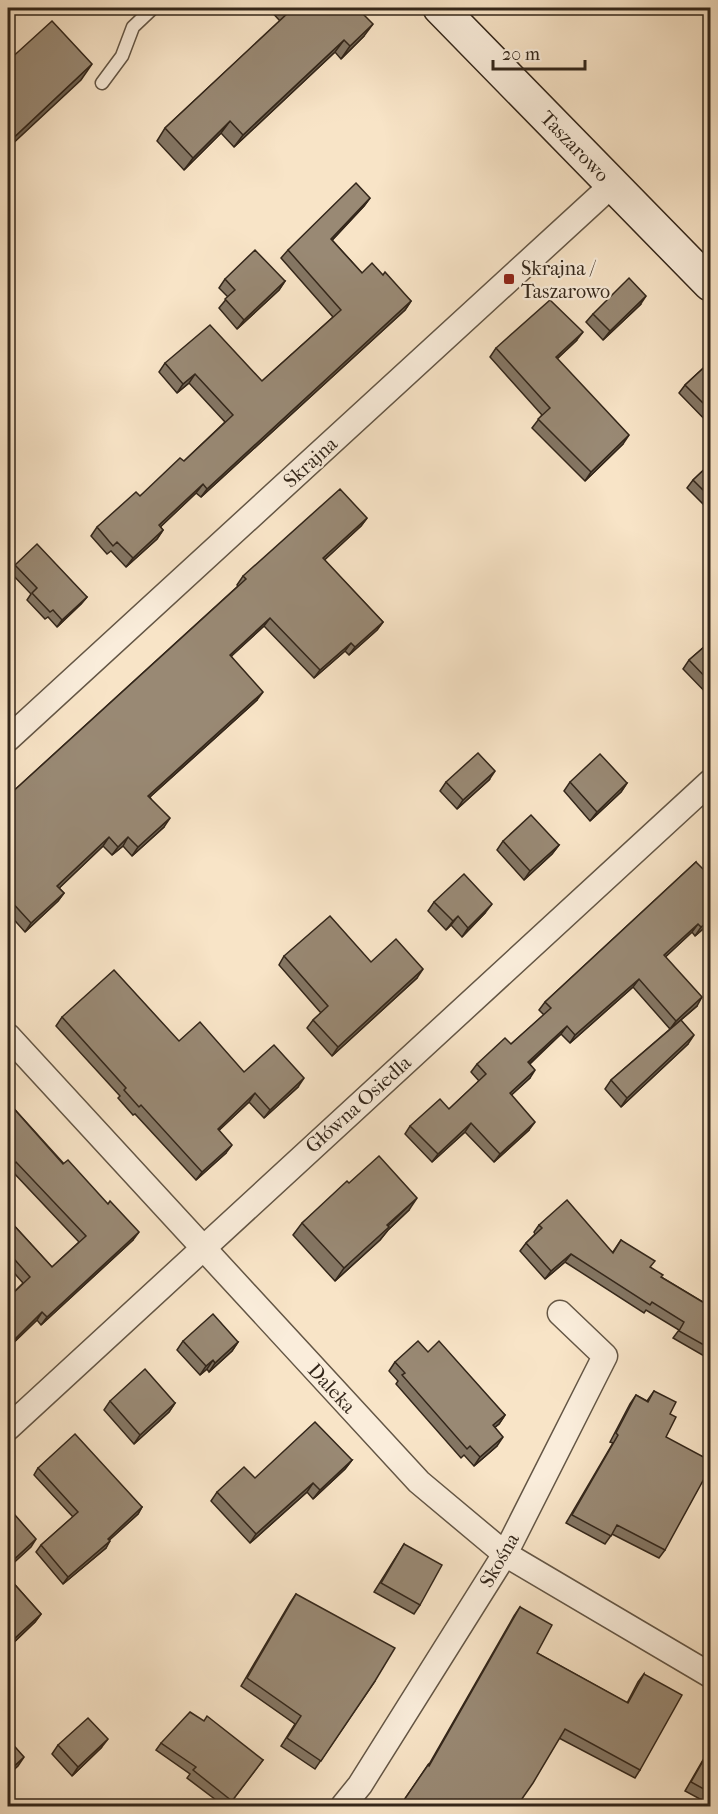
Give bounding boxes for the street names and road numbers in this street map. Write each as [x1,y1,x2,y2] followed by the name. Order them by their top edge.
[535,106,614,186] street label: Taszarowo
[279,432,343,492] street label: Skrajna
[301,1051,416,1158] street label: Główna Osiedla
[303,1359,361,1418] street label: Daleka
[475,1528,524,1591] street label: Skośna

